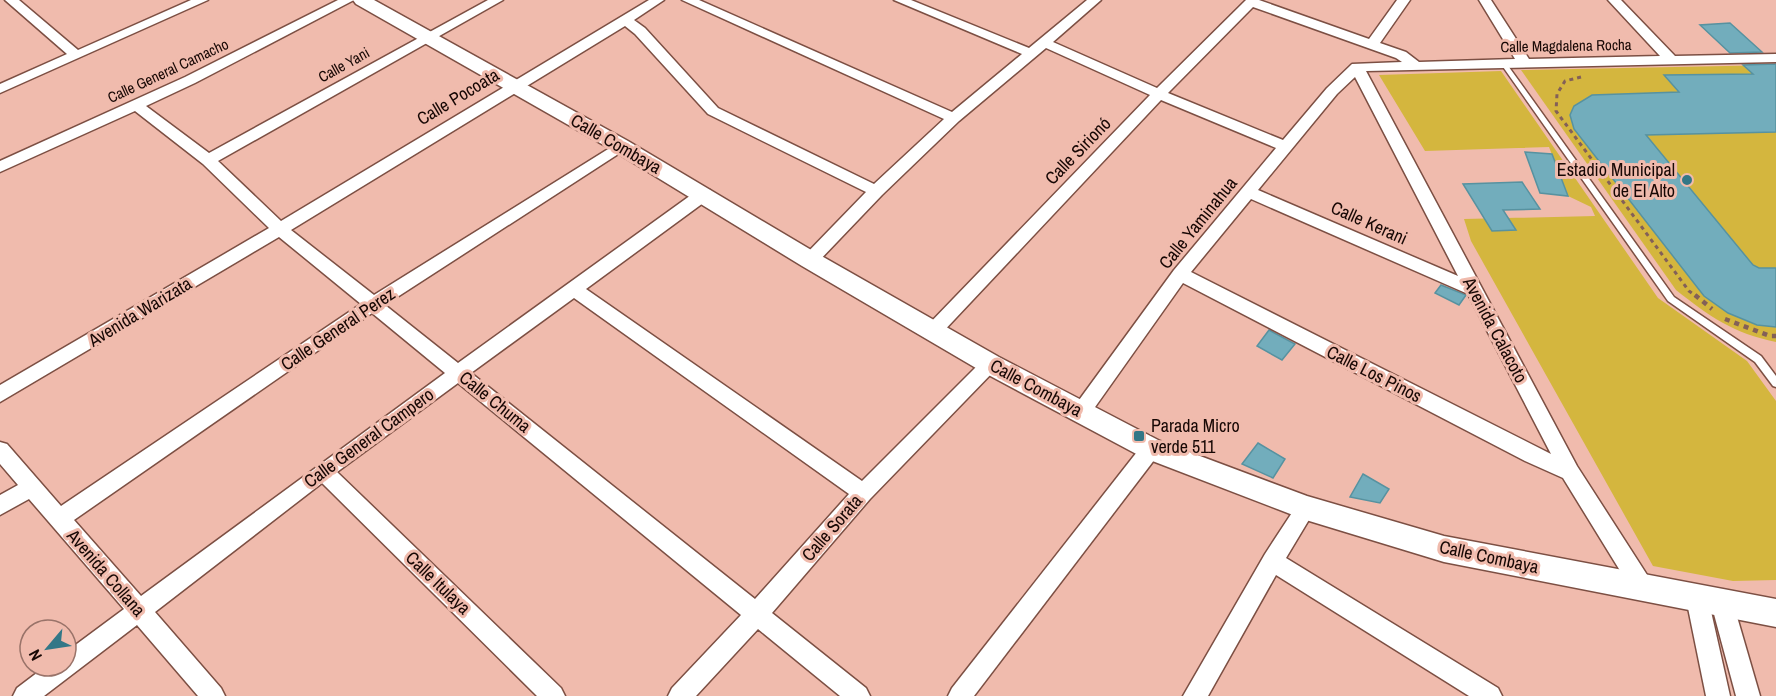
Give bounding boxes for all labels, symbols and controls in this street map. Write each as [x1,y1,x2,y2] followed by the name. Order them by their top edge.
[104,33,232,108] street label: Calle General Camacho
[1500,34,1632,57] street label: Calle Magdalena Rocha
[314,42,373,87] street label: Calle Yani
[412,62,504,131] street label: Calle Pocoata
[566,108,666,180] street label: Calle Combaya
[1039,111,1116,190] street label: Calle Sirionó
[1557,157,1675,203] place label: Estadio Municipal de El Alto
[1153,171,1243,274] street label: Calle Yaminahua
[1680,173,1694,187] marker: Estadio Municipal de El Alto
[1327,195,1411,250] street label: Calle Kerani
[82,271,196,353] street label: Avenida Warizata
[1457,272,1534,387] street label: Avenida Calacoto
[276,281,400,376] street label: Calle General Perez
[1322,339,1426,408] street label: Calle Los Pinos
[986,353,1087,422] street label: Calle Combaya
[454,365,536,438] street label: Calle Chuma
[299,382,439,493] street label: Calle General Campero
[1151,413,1240,459] place label: Parada Micro verde 511
[1132,429,1146,443] marker: Parada Micro verde 511
[796,489,868,567] street label: Calle Sorata
[61,523,151,622] street label: Avenida Collana
[1437,534,1541,579] street label: Calle Combaya
[400,545,476,620] street label: Calle Itulaya
[18,618,78,678] north arrow
[23,646,47,665] text: N

